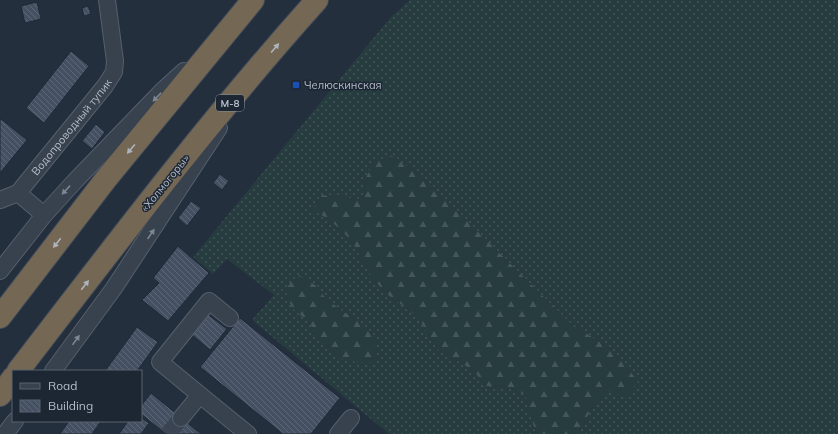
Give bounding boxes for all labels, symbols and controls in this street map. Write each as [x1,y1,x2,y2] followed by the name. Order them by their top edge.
[271,42,280,53] one-way arrow
[28,76,115,178] street label: Водопроводный тупик
[304,78,382,92] place label: Челюскинская
[291,80,301,90] marker: Челюскинская
[152,92,162,102] one-way arrow
[216,95,244,111] road number: М-8
[126,144,135,154] one-way arrow
[138,152,192,214] street label: «Холмогоры»
[62,185,71,195] one-way arrow
[147,228,155,239] one-way arrow
[52,238,61,249] one-way arrow
[81,279,89,290] one-way arrow
[72,334,80,345] one-way arrow
[12,370,142,422] legend
[48,378,77,393] text: Road
[48,398,93,413] text: Building

